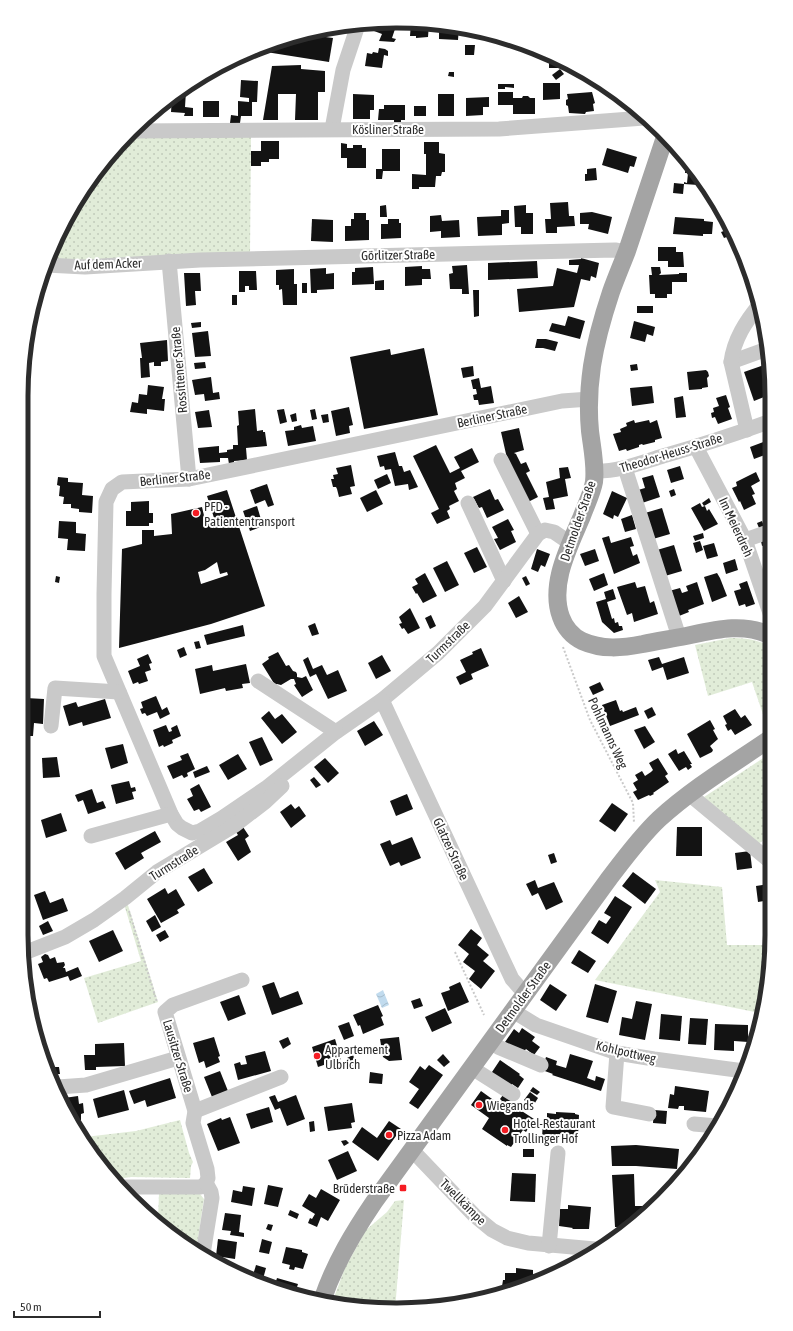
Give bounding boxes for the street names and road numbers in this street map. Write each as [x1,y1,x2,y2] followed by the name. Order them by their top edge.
[352,122,424,137] street label: Kösliner Straße
[361,247,435,263] street label: Görlitzer Straße
[74,255,142,273] street label: Auf dem Acker
[168,326,190,414] street label: Rossittener Straße
[456,401,528,431] street label: Berliner Straße
[618,430,724,476] street label: Theodor-Heuss-Straße
[139,467,211,489] street label: Berliner Straße
[557,479,599,563] street label: Detmolder Straße
[716,495,756,559] street label: Im Meierdreh
[423,618,473,666] street label: Turmstraße
[585,695,631,771] street label: Pohlmanns Weg
[430,815,472,883] street label: Glatzer Straße
[147,842,201,884] street label: Turmstraße
[492,958,554,1035] street label: Detmolder Straße
[160,1018,196,1094] street label: Lausitzer Straße
[595,1038,658,1066] street label: Kohlpottweg
[437,1176,489,1228] street label: Twellkämpe

